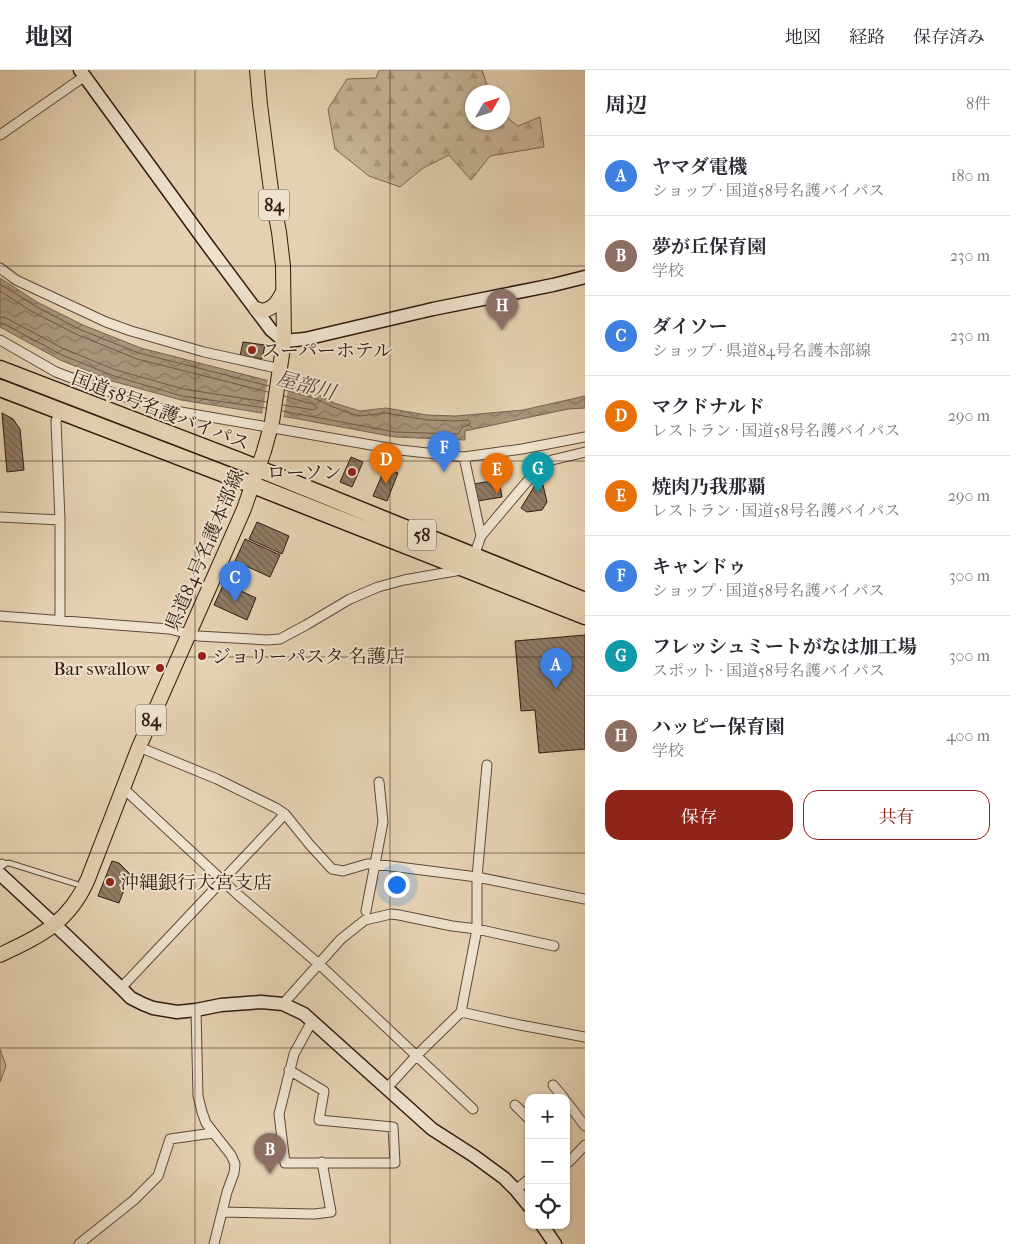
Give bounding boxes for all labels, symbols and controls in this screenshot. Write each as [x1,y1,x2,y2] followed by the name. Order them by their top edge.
[25,23,73,51] text: 地図
[785,27,821,48] text: 地図
[849,27,885,48] text: 経路
[913,27,985,48] text: 保存済み
[465,85,510,130] north arrow
[605,93,647,117] text: 周辺
[966,94,990,113] text: 8件
[652,156,747,178] text: ヤマダ電機
[616,166,626,185] text: A
[951,166,990,185] text: 180 m
[652,181,884,200] text: ショップ · 国道58号名護バイパス
[259,190,289,220] road number: 84
[652,236,766,258] text: 夢が丘保育園
[616,246,626,265] text: B
[950,246,990,265] text: 230 m
[652,261,684,280] text: 学校
[486,289,518,330] pin: H
[652,316,728,338] text: ダイソー
[616,326,626,345] text: C
[950,326,990,345] text: 230 m
[262,340,392,362] place label: スーパーホテル
[652,341,871,360] text: ショップ · 県道84号名護本部線
[246,344,258,356] marker: スーパーホテル
[69,367,253,455] street label: 国道58号名護バイパス
[274,367,340,405] water label: 屋部川
[652,396,765,418] text: マクドナルド
[615,406,627,425] text: D
[948,406,990,425] text: 290 m
[652,421,900,440] text: レストラン · 国道58号名護バイパス
[428,431,460,472] pin: F
[370,443,402,484] pin: D
[522,452,554,493] pin: G
[481,453,513,494] pin: E
[267,462,342,484] place label: ローソン
[346,466,358,478] marker: ローソン
[161,467,249,634] street label: 県道84号名護本部線
[652,476,766,498] text: 焼肉乃我那覇
[616,486,626,505] text: E
[948,486,990,505] text: 290 m
[652,501,900,520] text: レストラン · 国道58号名護バイパス
[408,520,436,550] road number: 58
[652,556,747,578] text: キャンドゥ
[219,561,251,602] pin: C
[617,566,625,585] text: F
[949,566,990,585] text: 300 m
[652,581,884,600] text: ショップ · 国道58号名護バイパス
[652,636,917,658] text: フレッシュミートがなは加工場
[212,646,405,668] place label: ジョリーパスタ 名護店
[615,646,627,665] text: G
[949,646,990,665] text: 300 m
[540,648,572,689] pin: A
[196,650,208,662] marker: ジョリーパスタ 名護店
[53,658,151,680] place label: Bar swallow
[652,661,885,680] text: スポット · 国道58号名護バイパス
[154,662,166,674] marker: Bar swallow
[136,704,166,736] road number: 84
[652,716,784,738] text: ハッピー保育園
[615,726,627,745] text: H
[946,726,990,745] text: 400 m
[652,741,684,760] text: 学校
[605,790,793,840] button: 保存
[803,790,990,840] button: 共有
[120,872,272,894] place label: 沖縄銀行大宮支店
[384,872,410,898] your location
[104,876,116,888] marker: 沖縄銀行大宮支店
[525,1094,570,1229] map controls
[525,1094,570,1139] button: +
[254,1133,286,1174] pin: B
[525,1139,570,1184] button: −
[525,1184,570,1229] button: locate

